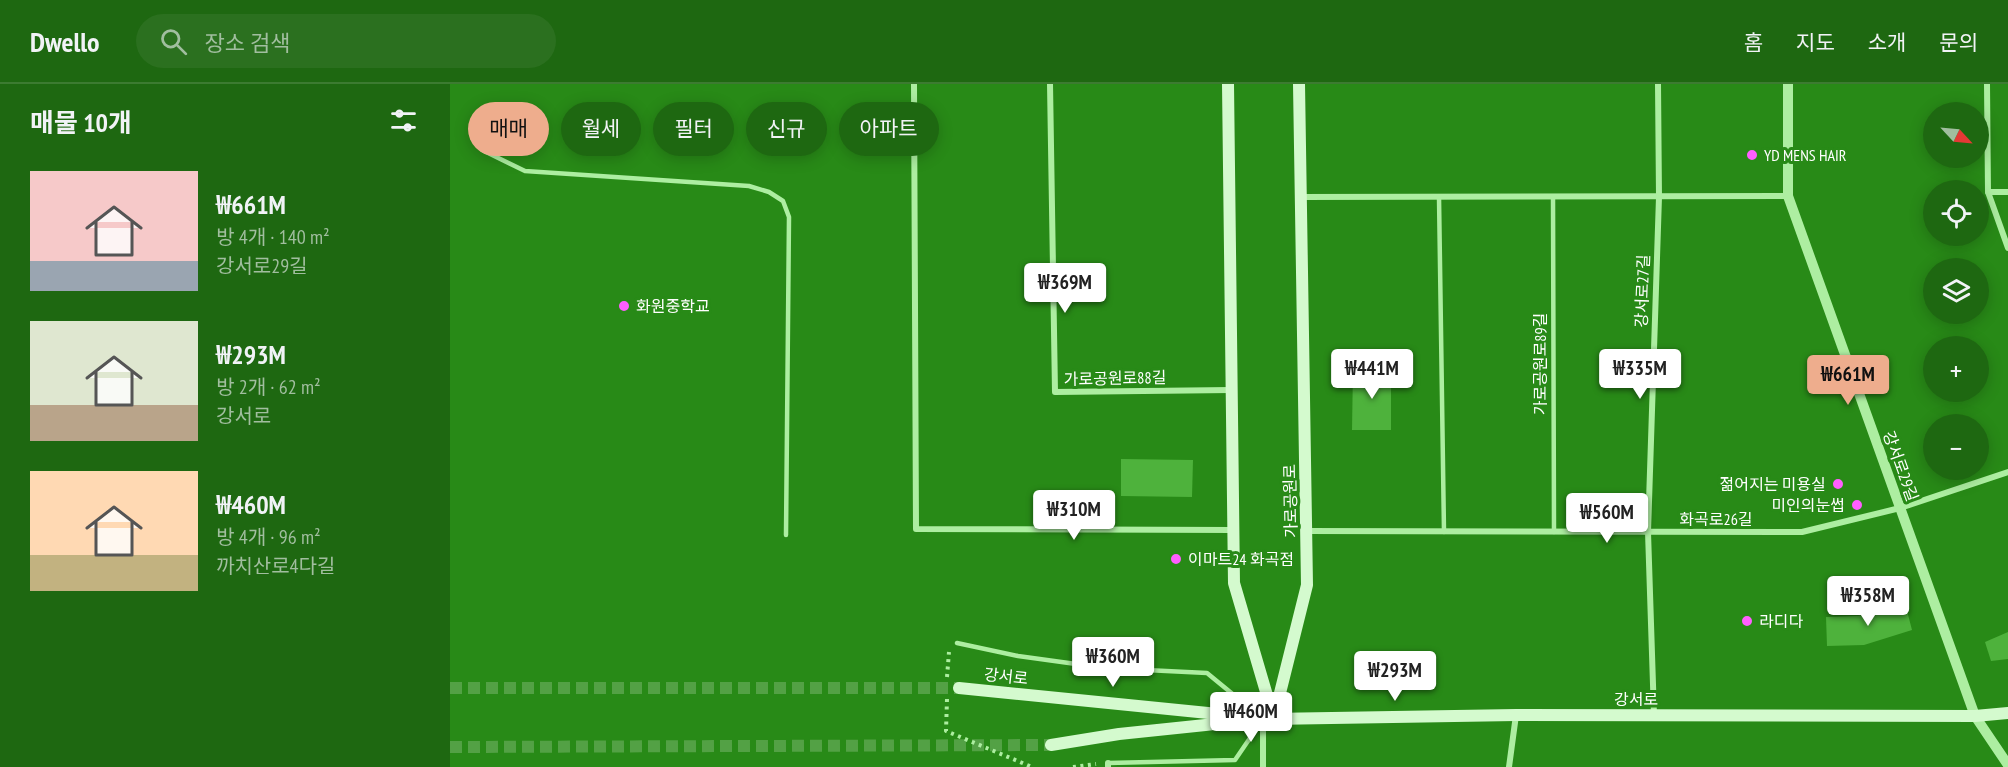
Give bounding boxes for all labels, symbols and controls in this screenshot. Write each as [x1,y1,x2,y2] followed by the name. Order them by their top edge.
[136,14,556,68] search box
[30,23,100,60] text: Dwello
[157,25,190,58] icon: search
[205,29,290,57] text: 장소 검색
[1744,29,1763,56] text: 홈
[1796,29,1835,56] text: 지도
[1868,29,1906,56] text: 소개
[1939,29,1978,56] text: 문의
[468,102,549,156] chip: 매매
[561,102,641,156] chip: 월세
[653,102,734,156] chip: 필터
[746,102,827,156] chip: 신규
[839,102,939,156] chip: 아파트
[1923,102,1989,168] north arrow
[1923,102,1989,480] map controls
[387,104,420,137] icon: filters
[30,106,132,139] text: 매물 10개
[1764,145,1847,165] place label: YD MENS HAIR
[1745,148,1759,162] marker: YD MENS HAIR
[1923,180,1989,246] button: locate
[216,188,286,221] text: ₩661M
[78,195,150,267] icon: home
[216,224,330,250] text: 방 4개 · 140 m²
[216,253,308,279] text: 강서로29길
[1631,254,1653,328] street label: 강서로27길
[1923,258,1989,324] button: layers
[1023,263,1107,314] pin: ₩369M
[1038,269,1092,295] text: ₩369M
[636,296,710,316] place label: 화원중학교
[617,299,631,313] marker: 화원중학교
[1530,313,1550,415] street label: 가로공원로89길
[1923,336,1989,402] button: +
[216,338,286,371] text: ₩293M
[78,345,150,417] icon: home
[1330,349,1414,400] pin: ₩441M
[1598,349,1682,400] pin: ₩335M
[1345,355,1399,381] text: ₩441M
[1613,355,1667,381] text: ₩335M
[1806,355,1890,406] pin: ₩661M
[1821,361,1875,387] text: ₩661M
[1063,367,1167,389] street label: 가로공원로88길
[216,374,321,400] text: 방 2개 · 62 m²
[216,403,271,429] text: 강서로
[1923,414,1989,480] button: −
[1879,428,1923,504] street label: 강서로29길
[1279,464,1301,538] street label: 가로공원로
[1720,474,1826,494] place label: 젊어지는 미용실
[1831,477,1845,491] marker: 젊어지는 미용실
[216,488,286,521] text: ₩460M
[1032,490,1116,541] pin: ₩310M
[1565,493,1649,544] pin: ₩560M
[78,495,150,567] icon: home
[1771,495,1845,515] place label: 미인의눈썹
[1047,496,1101,522] text: ₩310M
[1850,498,1864,512] marker: 미인의눈썹
[1580,499,1634,525] text: ₩560M
[1679,509,1753,529] street label: 화곡로26길
[216,524,321,550] text: 방 4개 · 96 m²
[1188,549,1294,569] place label: 이마트24 화곡점
[1169,552,1183,566] marker: 이마트24 화곡점
[216,553,335,579] text: 까치산로4다길
[1826,576,1910,627] pin: ₩358M
[1841,582,1895,608] text: ₩358M
[1759,611,1803,631] place label: 라디다
[1740,614,1754,628] marker: 라디다
[1071,637,1155,688] pin: ₩360M
[1086,643,1140,669] text: ₩360M
[1353,651,1437,702] pin: ₩293M
[1368,657,1422,683] text: ₩293M
[983,664,1029,688] street label: 강서로
[1614,689,1658,709] street label: 강서로
[1209,692,1293,743] pin: ₩460M
[1224,698,1278,724] text: ₩460M

